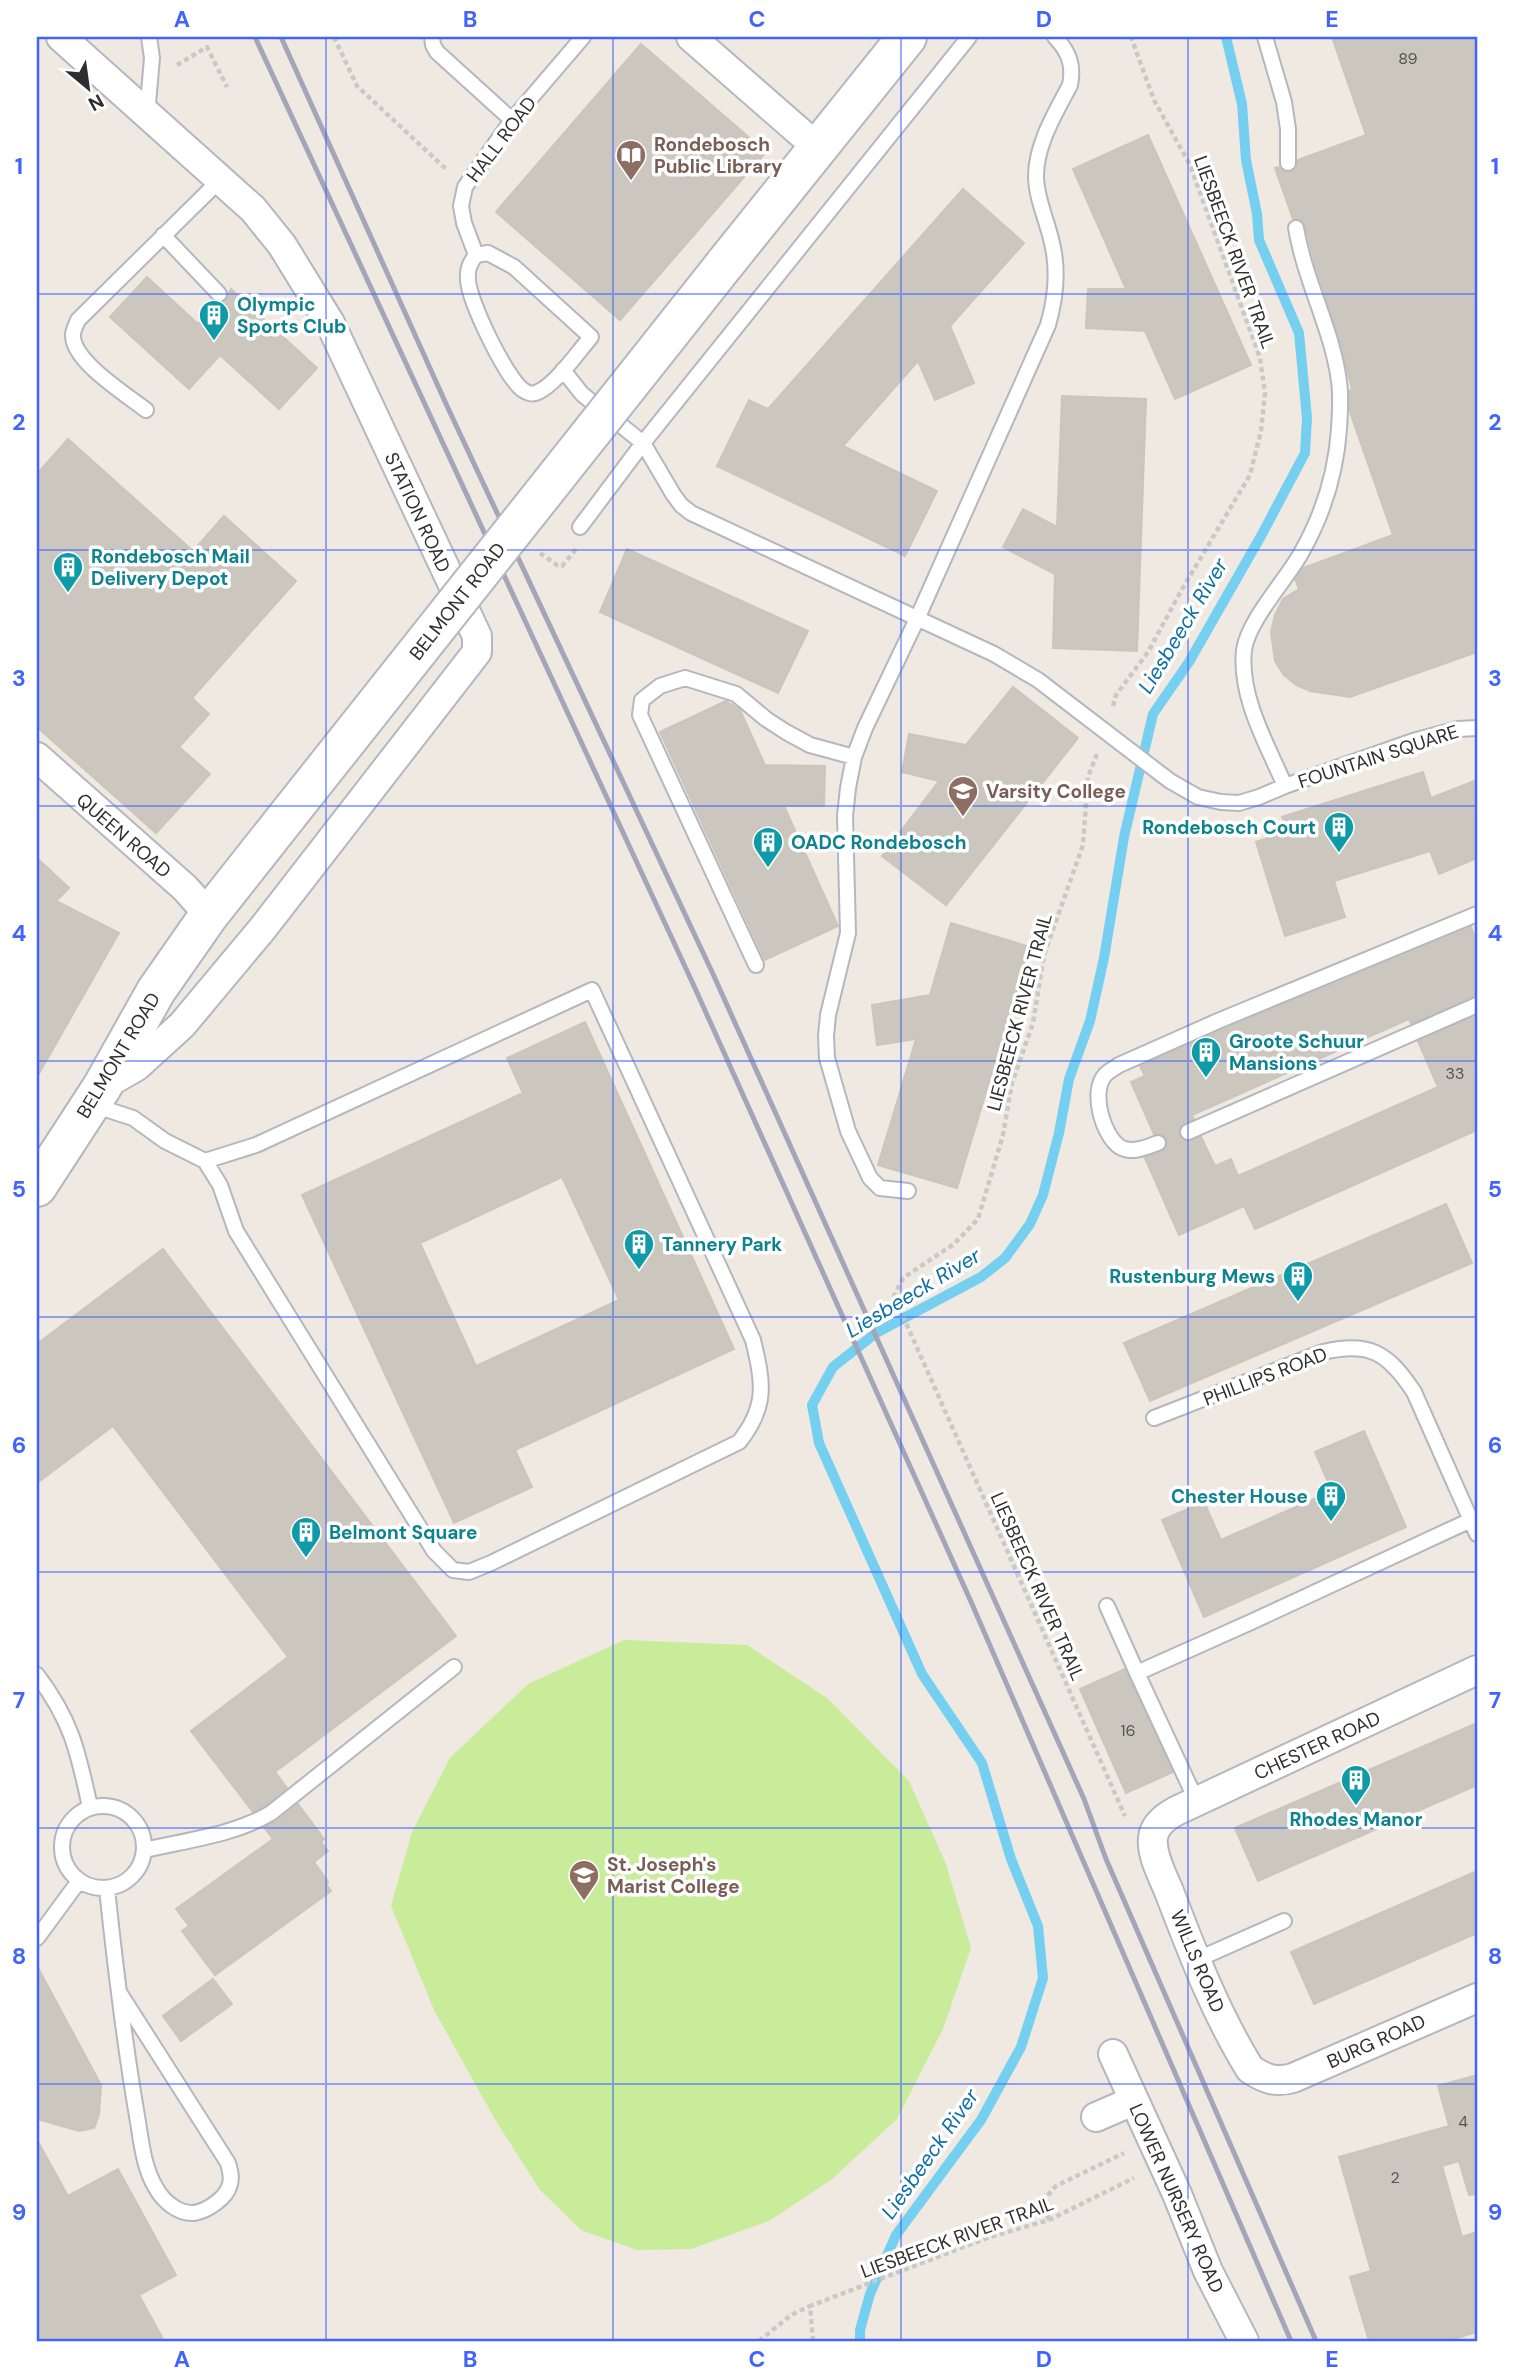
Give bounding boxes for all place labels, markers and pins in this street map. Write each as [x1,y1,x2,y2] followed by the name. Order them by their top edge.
[654,132,783,179] place label: Rondebosch Public Library
[614,138,648,182] library icon: Rondebosch Public Library
[237,292,346,339] place label: Olympic Sports Club
[197,298,231,342] building icon: Olympic Sports Club
[91,544,250,591] place label: Rondebosch Mail Delivery Depot
[51,550,85,594] building icon: Rondebosch Mail Delivery Depot
[946,774,980,818] school or university icon: Varsity College
[986,779,1126,804] place label: Varsity College
[1322,810,1356,854] building icon: Rondebosch Court
[1142,815,1316,840] place label: Rondebosch Court
[751,825,785,869] building icon: OADC Rondebosch
[791,830,966,855] place label: OADC Rondebosch
[1229,1029,1364,1076] place label: Groote Schuur Mansions
[1189,1035,1223,1079] building icon: Groote Schuur Mansions
[622,1227,656,1271] building icon: Tannery Park
[662,1232,782,1257] place label: Tannery Park
[1281,1259,1315,1303] building icon: Rustenburg Mews
[1109,1264,1275,1289] place label: Rustenburg Mews
[1314,1479,1348,1523] building icon: Chester House
[1171,1484,1308,1509] place label: Chester House
[289,1515,323,1559] building icon: Belmont Square
[329,1520,477,1545] place label: Belmont Square
[1339,1763,1373,1807] building icon: Rhodes Manor
[1290,1807,1423,1832] place label: Rhodes Manor
[607,1852,740,1899] place label: St. Joseph's Marist College
[567,1858,601,1902] school or university icon: St. Joseph's Marist College

